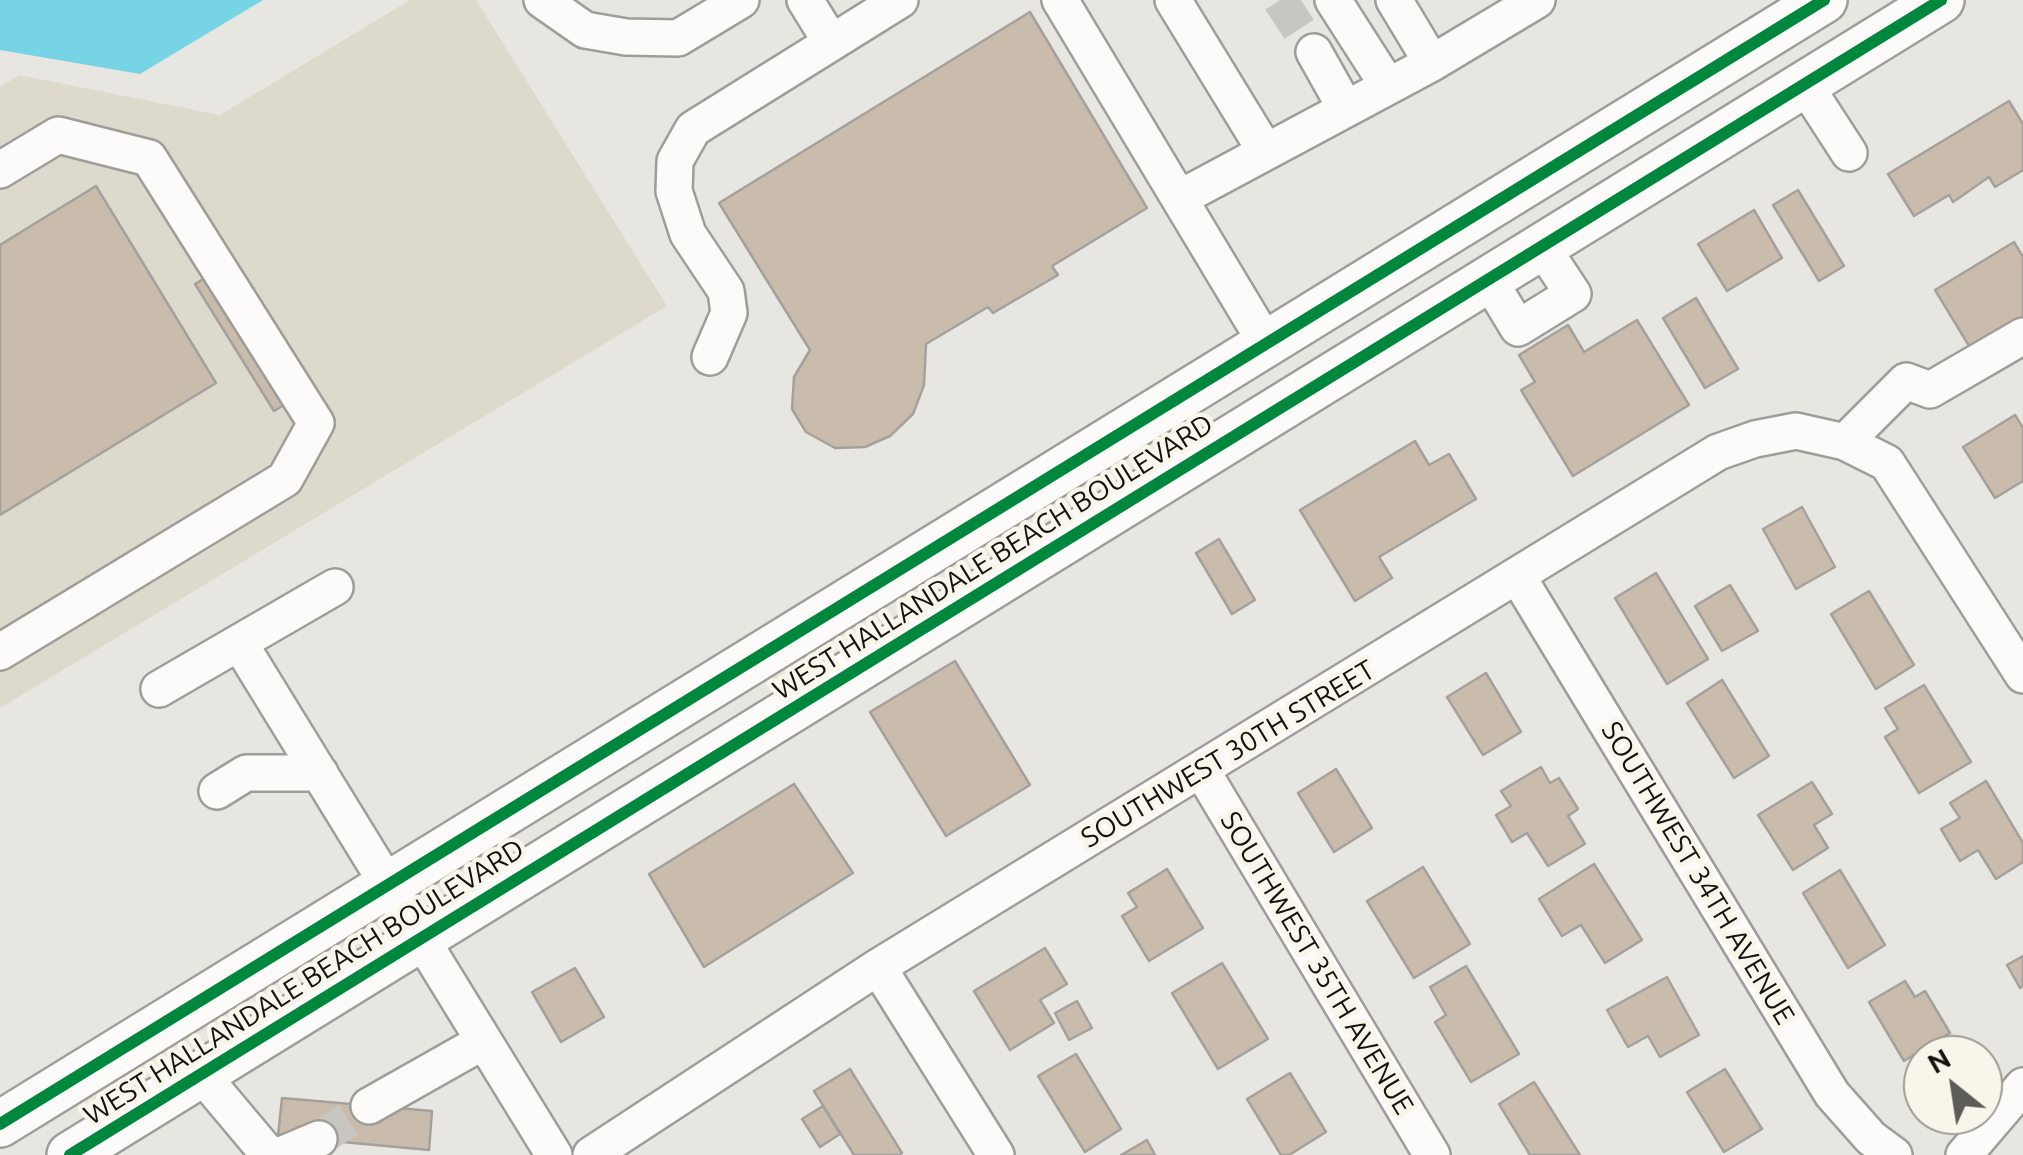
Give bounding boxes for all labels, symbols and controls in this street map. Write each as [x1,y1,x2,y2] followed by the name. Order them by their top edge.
[767,407,1219,707] street label: WEST HALLANDALE BEACH BOULEVARD
[1075,653,1381,855] street label: SOUTHWEST 30TH STREET
[1594,716,1802,1030] street label: SOUTHWEST 34TH AVENUE
[1213,806,1421,1120] street label: SOUTHWEST 35TH AVENUE
[78,832,530,1132] street label: WEST HALLANDALE BEACH BOULEVARD
[1903,1035,2003,1135] north arrow
[1922,1042,1956,1079] text: N

